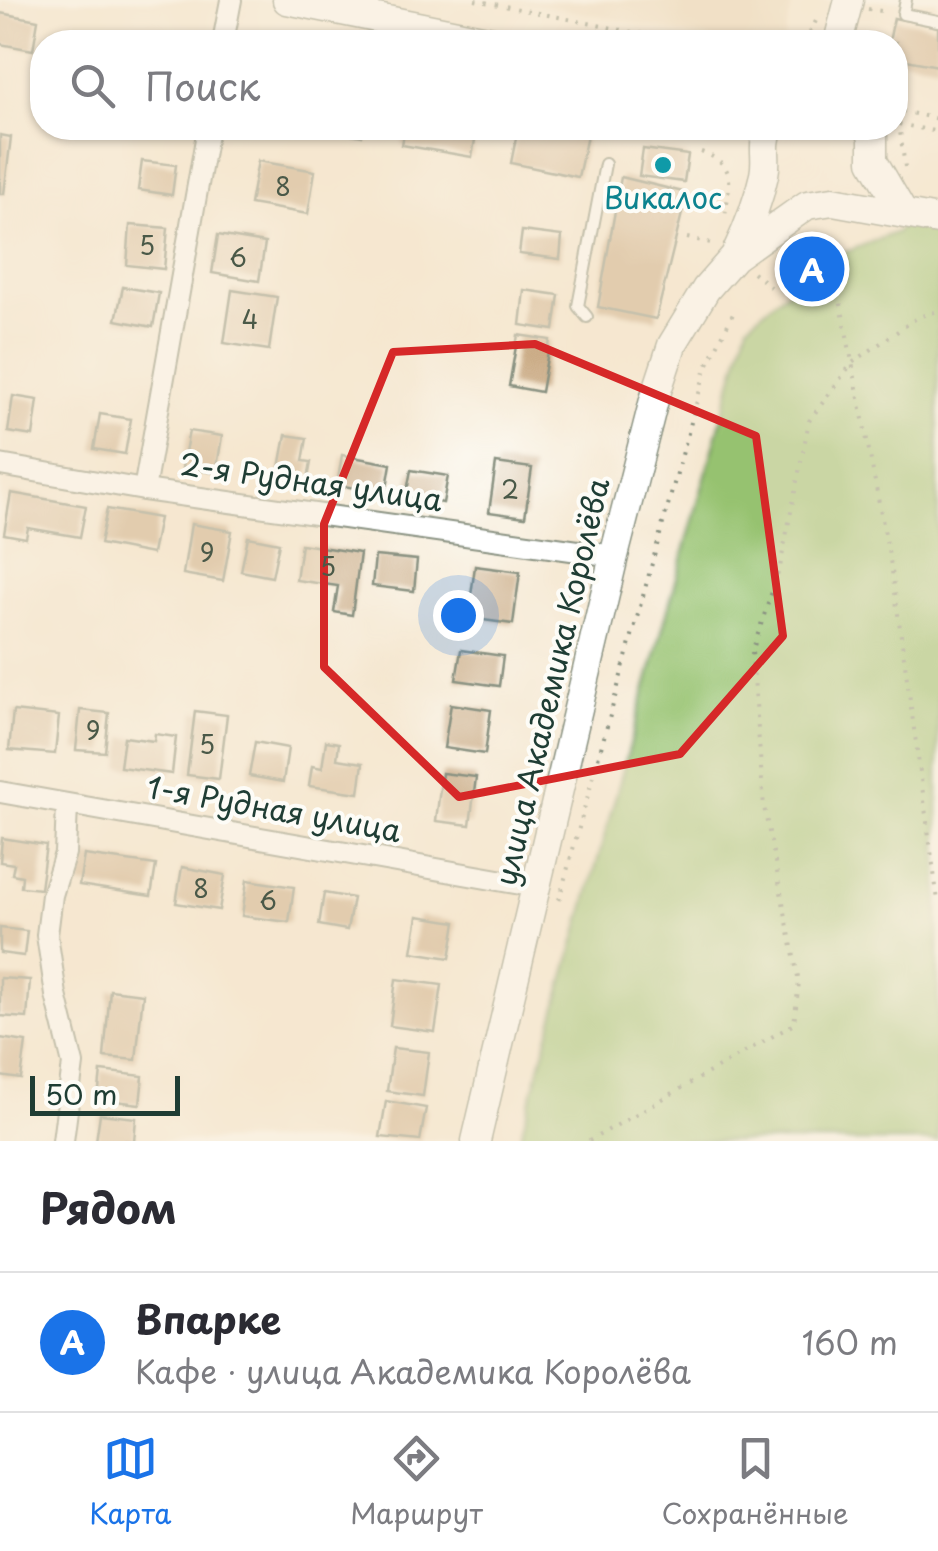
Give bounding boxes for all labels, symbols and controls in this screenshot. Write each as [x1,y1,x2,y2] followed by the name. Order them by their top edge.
[30,30,908,140] search box
[145,57,260,114] text: Поиск
[65,58,120,113] icon: search
[652,154,674,176] marker: Викалос
[275,167,291,205] house number: 8
[604,174,722,219] place label: Викалос
[139,226,155,264] house number: 5
[780,232,844,306] pin: A
[229,238,247,276] house number: 6
[242,300,258,338] house number: 4
[177,440,446,521] street label: 2-я Рудная улица
[501,470,519,508] house number: 2
[482,473,619,890] street label: улица Академика Королёва
[200,533,214,571] house number: 9
[320,547,336,585] house number: 5
[433,590,484,641] your location
[86,711,100,749] house number: 9
[199,725,215,763] house number: 5
[144,763,405,852] street label: 1-я Рудная улица
[193,869,209,907] house number: 8
[259,881,277,919] house number: 6
[30,1071,180,1116] scale bar
[45,1072,118,1115] text: 50 m
[40,1175,177,1238] text: Рядом
[135,1290,281,1347] text: Впарке
[60,1318,85,1366] text: A
[802,1318,898,1366] text: 160 m
[135,1347,691,1395] text: Кафе · улица Академика Королёва
[89,1431,172,1534] tab: Карта
[350,1431,483,1534] tab: Маршрут
[661,1431,849,1534] tab: Сохранённые

